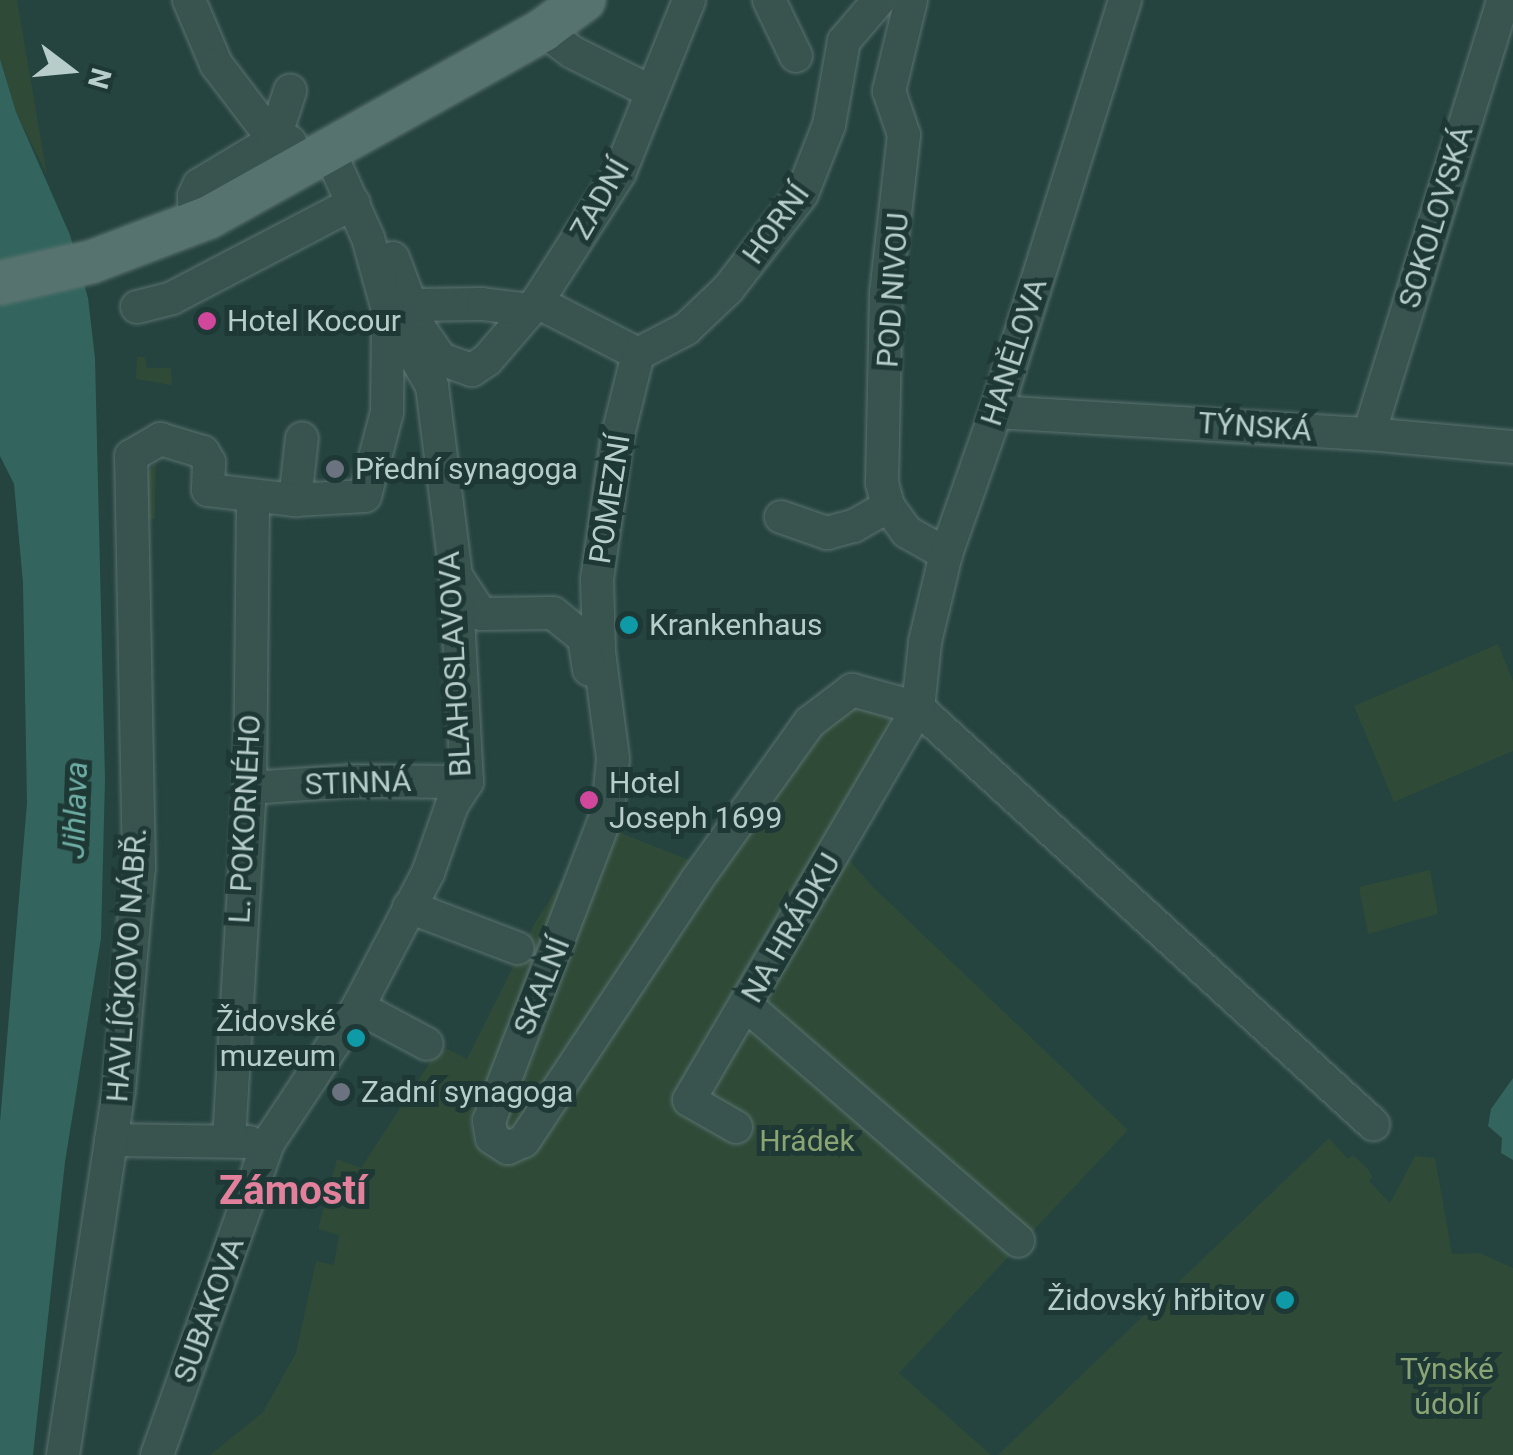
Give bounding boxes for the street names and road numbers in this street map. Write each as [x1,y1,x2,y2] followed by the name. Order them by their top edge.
[1391,122,1481,312] street label: SOKOLOVSKÁ
[563,152,637,246] street label: ZADNÍ
[735,177,817,271] street label: HORNÍ
[870,211,916,369] street label: POD NIVOU
[973,274,1055,430] street label: HANĚLOVA
[1197,405,1313,449] street label: TÝNSKÁ
[582,432,638,566] street label: POMEZNÍ
[431,550,479,778] street label: BLAHOSLAVOVA
[222,714,268,924] street label: L. POKORNÉHO
[304,763,412,803] street label: STINNÁ
[99,827,155,1103] street label: HAVLÍČKOVO NÁBŘ.
[734,847,848,1009] street label: NA HRÁDKU
[506,932,578,1040] street label: SKALNÍ
[166,1233,252,1387] street label: SUBAKOVA

